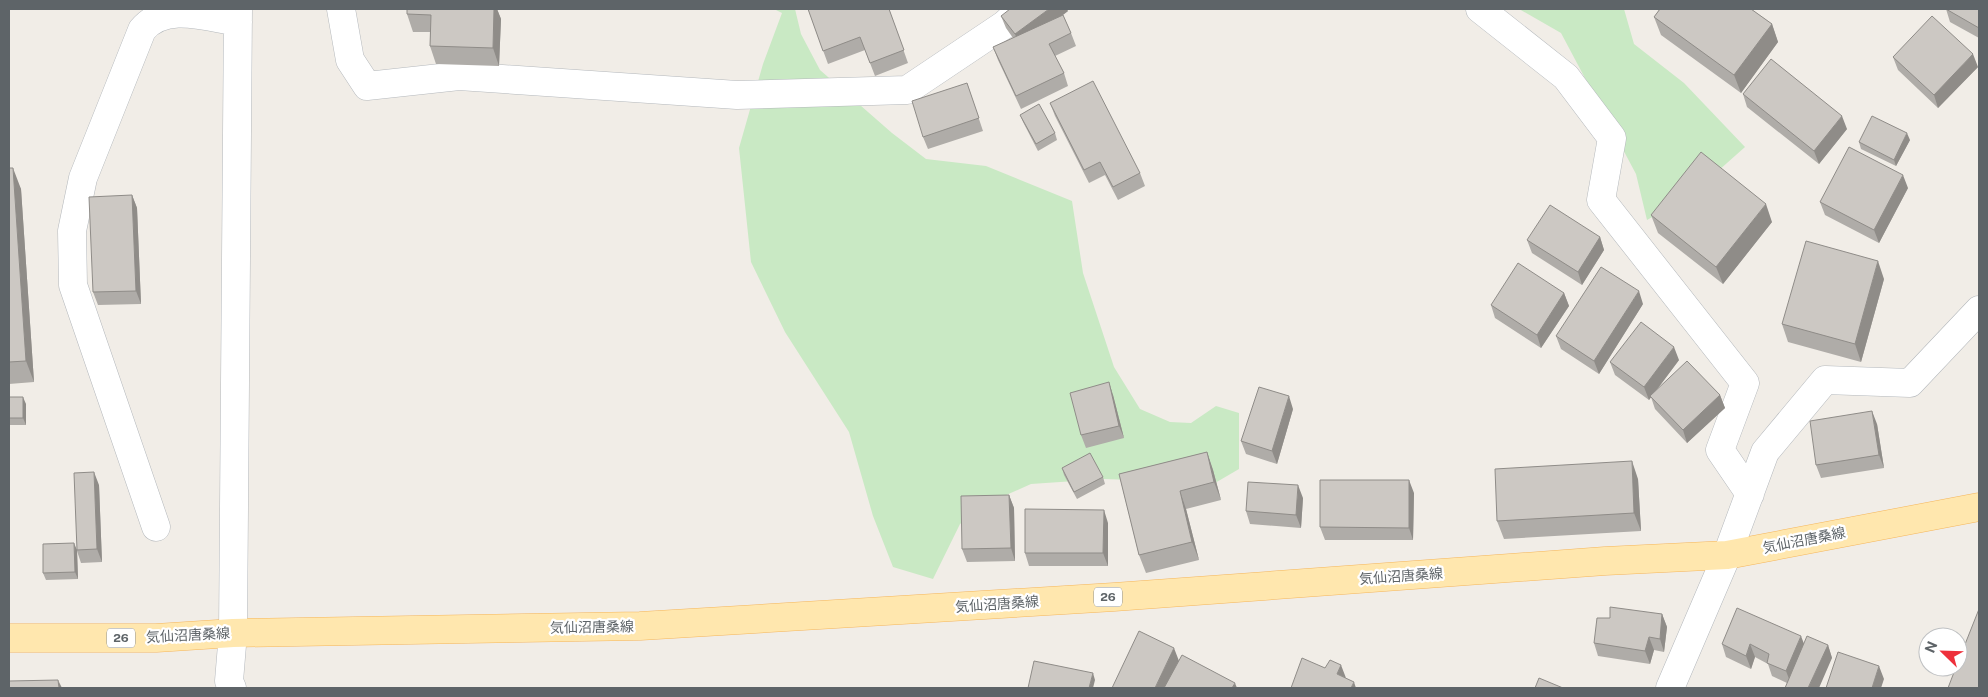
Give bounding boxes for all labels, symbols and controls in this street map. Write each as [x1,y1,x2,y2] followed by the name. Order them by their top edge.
[1761,524,1847,556] street label: 気仙沼唐桑線
[1359,565,1443,587] street label: 気仙沼唐桑線
[1094,588,1122,606] road number: 26
[955,593,1039,615] street label: 気仙沼唐桑線
[550,618,634,636] street label: 気仙沼唐桑線
[146,625,230,645] street label: 気仙沼唐桑線
[1918,627,1968,677] north arrow
[107,628,135,648] road number: 26
[1922,639,1941,655] text: N

